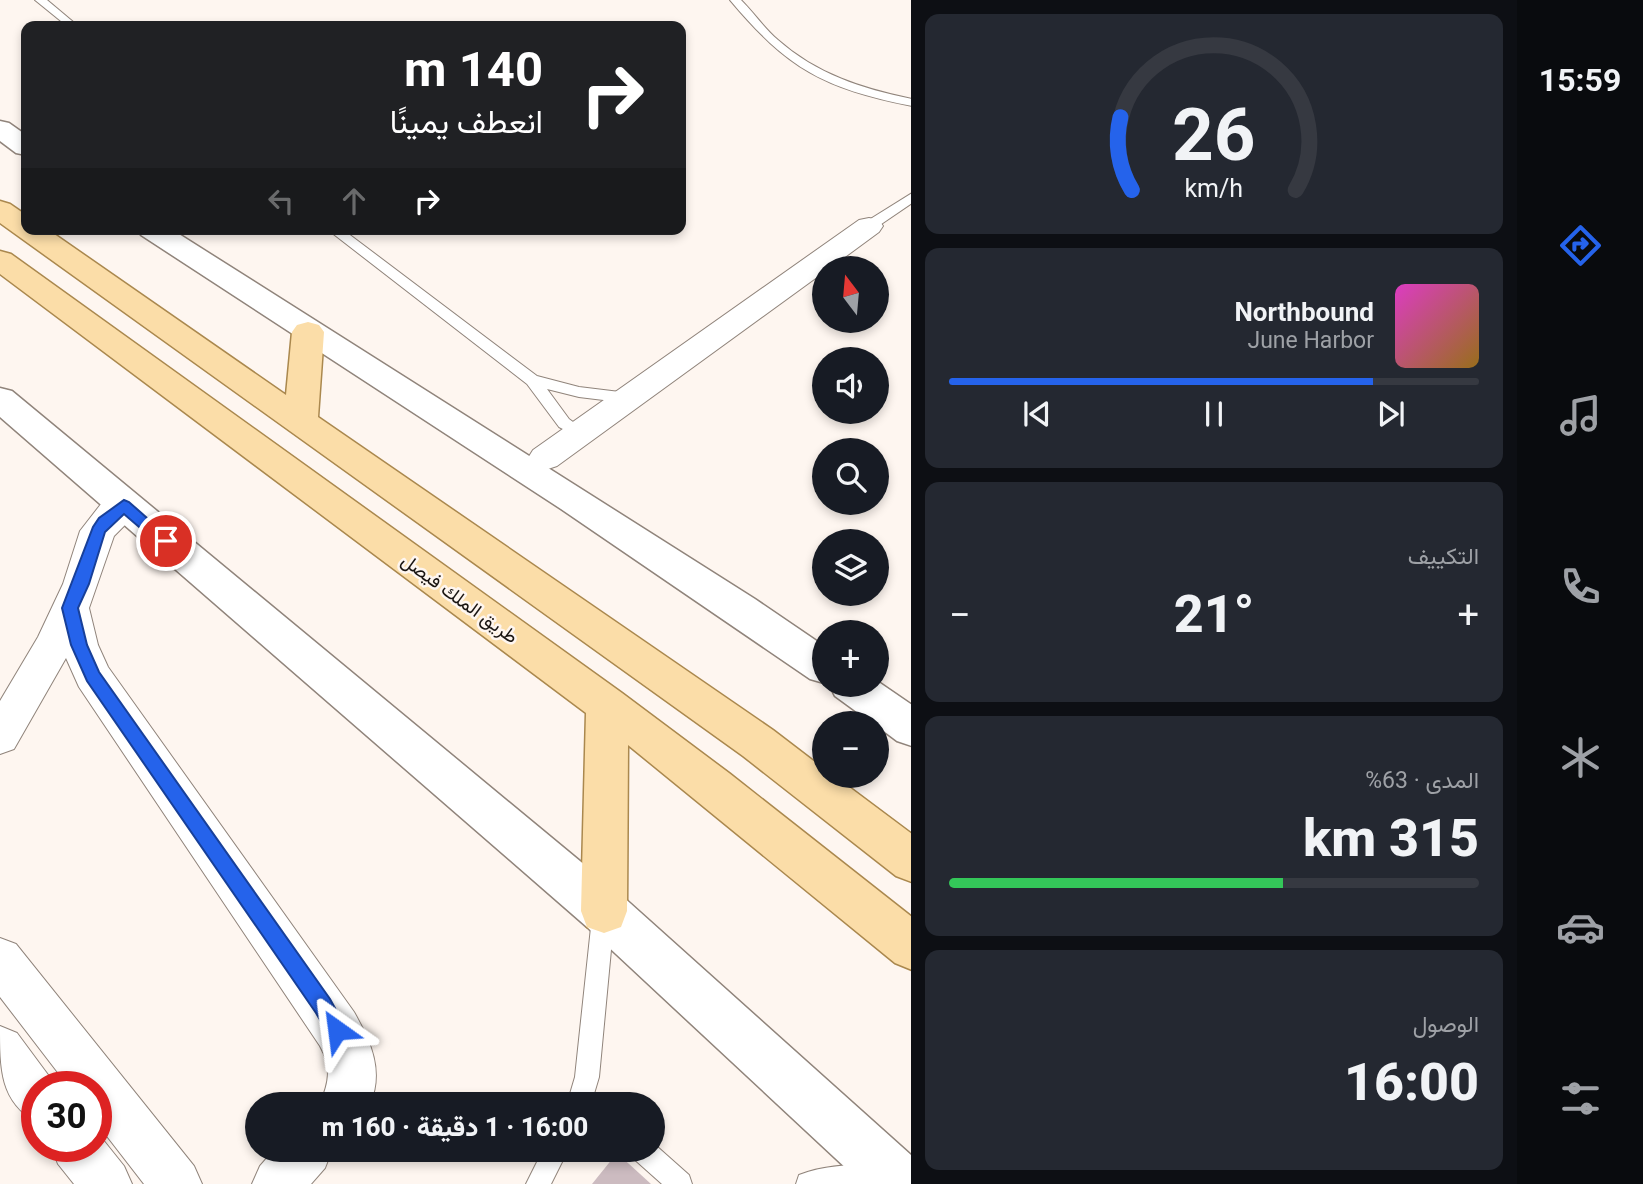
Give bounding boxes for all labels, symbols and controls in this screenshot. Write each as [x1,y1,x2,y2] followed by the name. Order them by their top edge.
[404,41,543,98] text: 140 m
[567,49,658,140] icon: right
[1539,61,1621,99] text: 15:59
[1172,92,1256,178] text: 26
[390,103,543,141] text: انعطف يمينًا
[1185,174,1243,203] text: km/h
[262,182,300,220] icon: left
[335,182,373,220] icon: ahead
[408,182,446,220] icon: right
[1556,221,1605,270] icon: directions
[812,256,889,332] north arrow
[812,256,889,788] map controls
[1234,297,1374,327] text: Northbound
[1247,327,1374,354] text: June Harbor
[812,347,889,424] button: sound
[1556,391,1605,440] icon: music
[1018,395,1056,433] icon: previous
[1195,395,1233,433] icon: pause
[1372,395,1410,433] icon: next
[812,438,889,515] button: search
[136,511,196,571] pin
[147,522,185,560] icon: arrive
[812,529,889,606] button: layers
[1408,543,1479,570] text: التكييف
[397,548,522,648] street label: طريق الملك فيصل
[1556,562,1605,611] icon: phone
[1174,584,1254,645] text: 21°
[949,593,971,637] text: −
[1457,593,1479,637] text: +
[812,620,889,697] button: +
[812,711,889,788] button: −
[1556,733,1605,782] icon: climate
[1365,767,1479,794] text: المدى · 63%
[1303,808,1479,869] text: 315 km
[1556,903,1605,952] icon: car
[300,993,374,1067] position arrow
[1413,1011,1479,1038] text: الوصول
[1344,1052,1479,1113] text: 16:00
[21,1071,112,1162] speed limit sign: 30
[1556,1074,1605,1123] icon: filters
[322,1112,588,1142] text: 16:00 · 1 دقيقة · 160 m

